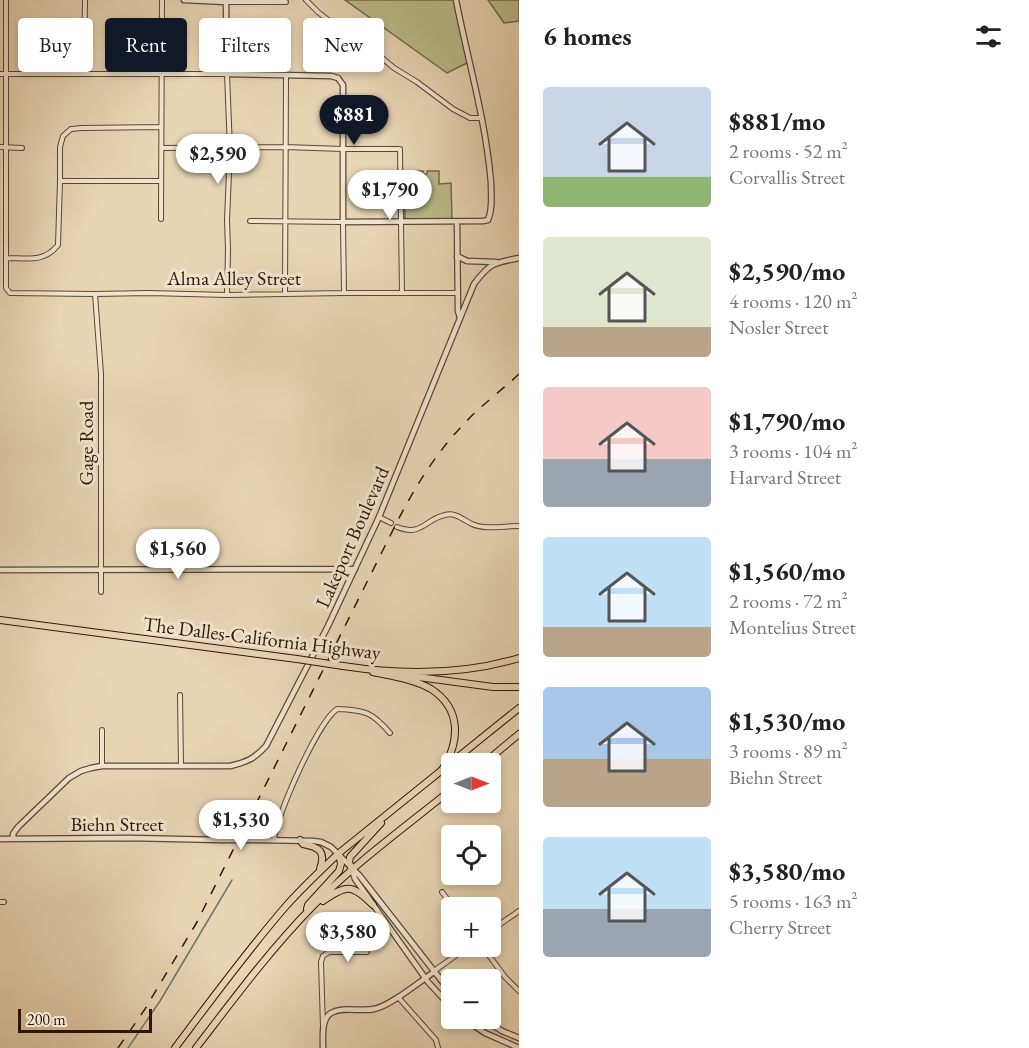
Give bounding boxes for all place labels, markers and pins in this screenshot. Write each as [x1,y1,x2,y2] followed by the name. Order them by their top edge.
[318,95,390,146] pin: $881
[169,134,267,185] pin: $2,590
[341,170,439,221] pin: $1,790
[129,529,227,580] pin: $1,560
[192,800,290,851] pin: $1,530
[299,912,397,963] pin: $3,580

